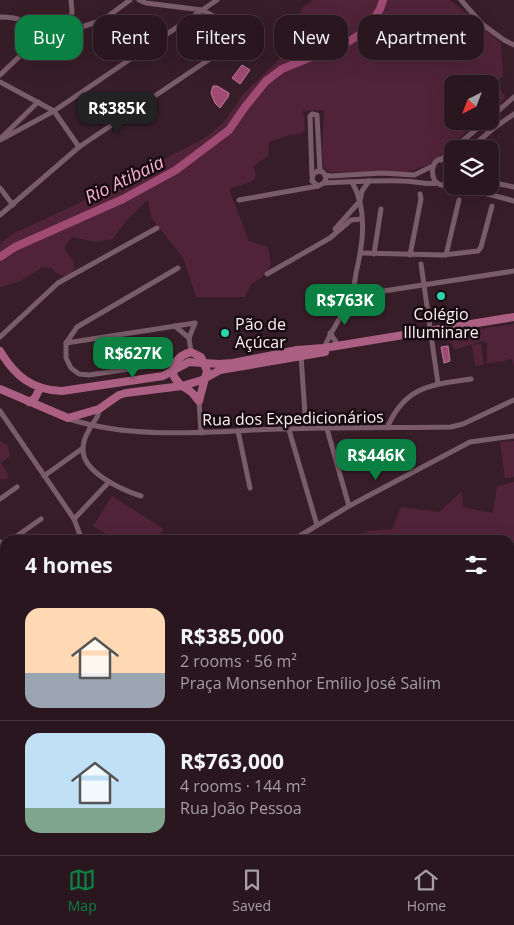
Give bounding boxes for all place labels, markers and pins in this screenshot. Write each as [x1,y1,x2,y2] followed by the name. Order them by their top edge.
[76,92,158,134] pin: R$385K
[304,284,386,326] pin: R$763K
[435,290,447,302] marker: Colégio Illuminare
[403,303,479,343] place label: Colégio Illuminare
[235,313,286,353] place label: Pão de Açúcar
[219,327,231,339] marker: Pão de Açúcar
[92,336,174,379] pin: R$627K
[335,438,417,481] pin: R$446K

